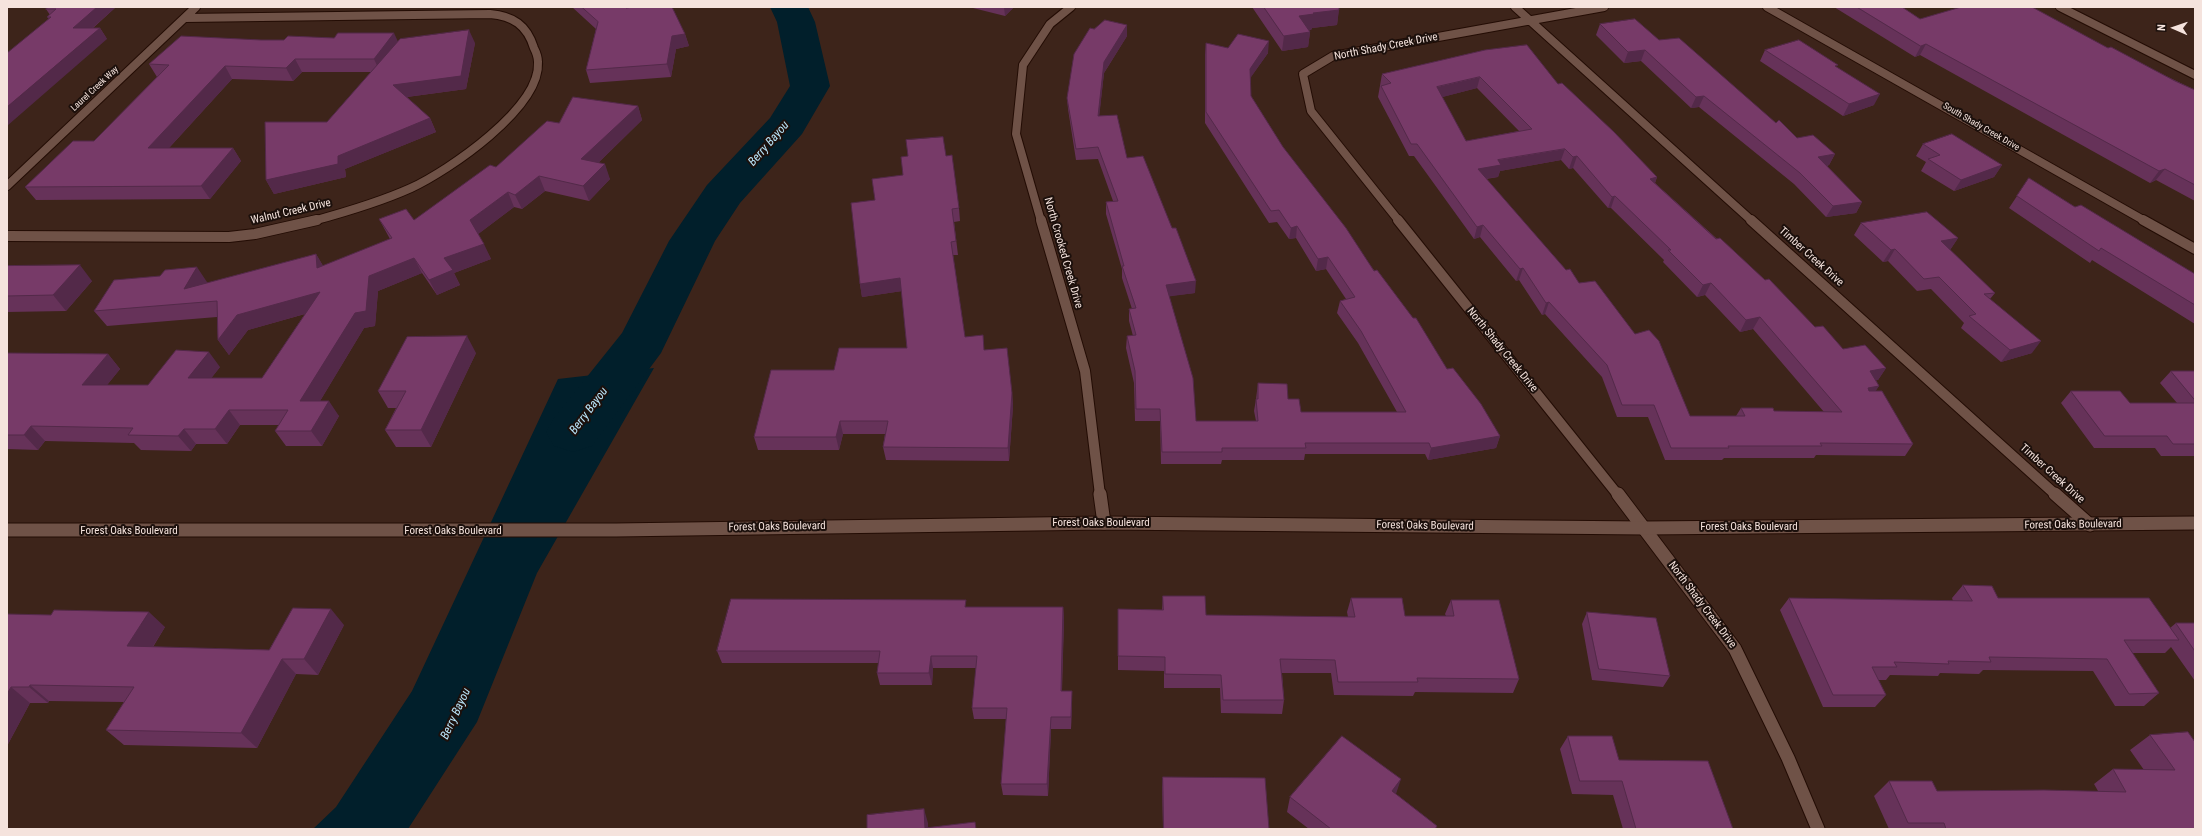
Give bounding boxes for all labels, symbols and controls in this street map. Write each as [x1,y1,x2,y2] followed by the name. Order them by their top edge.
[2154,8,2194,48] north arrow
[2155,24,2168,31] text: N
[1333,30,1439,64] street label: North Shady Creek Drive
[69,64,121,114] street label: Laurel Creek Way
[1941,101,2021,153] street label: South Shady Creek Drive
[746,119,792,169] water label: Berry Bayou
[250,196,332,228] street label: Walnut Creek Drive
[1041,196,1085,310] street label: North Crooked Creek Drive
[1776,225,1846,289] street label: Timber Creek Drive
[1464,305,1540,395] street label: North Shady Creek Drive
[567,385,611,437] water label: Berry Bayou
[2017,442,2087,506] street label: Timber Creek Drive
[1052,516,1150,530] street label: Forest Oaks Boulevard
[2024,518,2122,532] street label: Forest Oaks Boulevard
[1376,519,1474,533] street label: Forest Oaks Boulevard
[728,520,826,534] street label: Forest Oaks Boulevard
[1700,520,1798,534] street label: Forest Oaks Boulevard
[80,524,178,538] street label: Forest Oaks Boulevard
[404,524,502,538] street label: Forest Oaks Boulevard
[1665,559,1739,651] street label: North Shady Creek Drive
[438,686,474,742] water label: Berry Bayou

